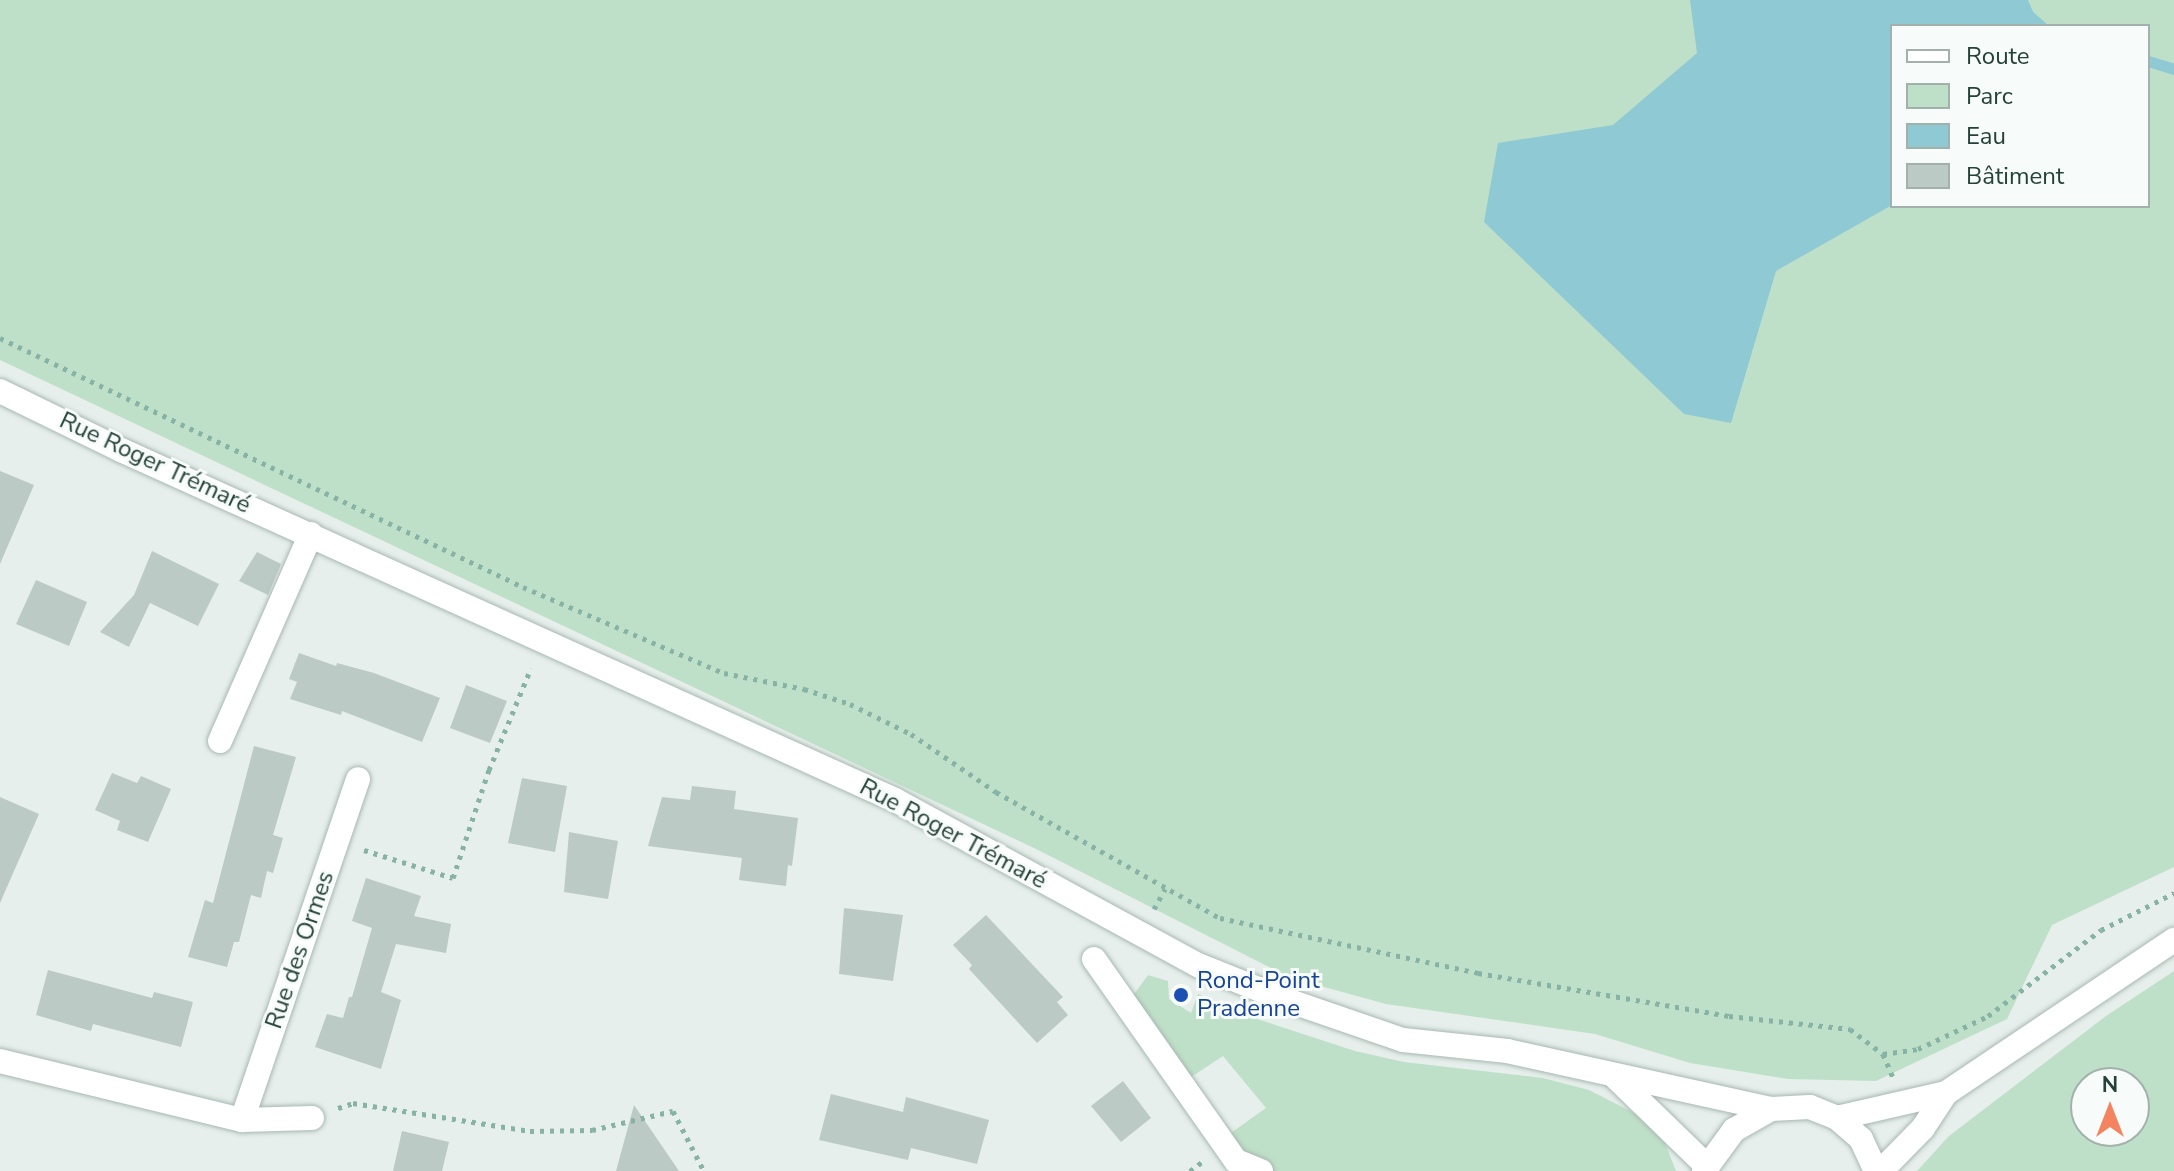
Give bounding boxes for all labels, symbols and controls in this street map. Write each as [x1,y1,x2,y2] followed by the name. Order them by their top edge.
[1890,24,2150,208] legend
[1966,40,2030,72] text: Route
[1966,80,2013,112] text: Parc
[1966,120,2006,152] text: Eau
[1966,160,2064,192] text: Bâtiment
[55,406,255,520] street label: Rue Roger Trémaré
[855,773,1051,895] street label: Rue Roger Trémaré
[260,867,340,1033] street label: Rue des Ormes
[1197,967,1320,1023] place label: Rond-Point Pradenne
[1172,986,1190,1004] marker: Rond-Point Pradenne
[2070,1067,2150,1147] north arrow
[2102,1070,2118,1100] text: N

